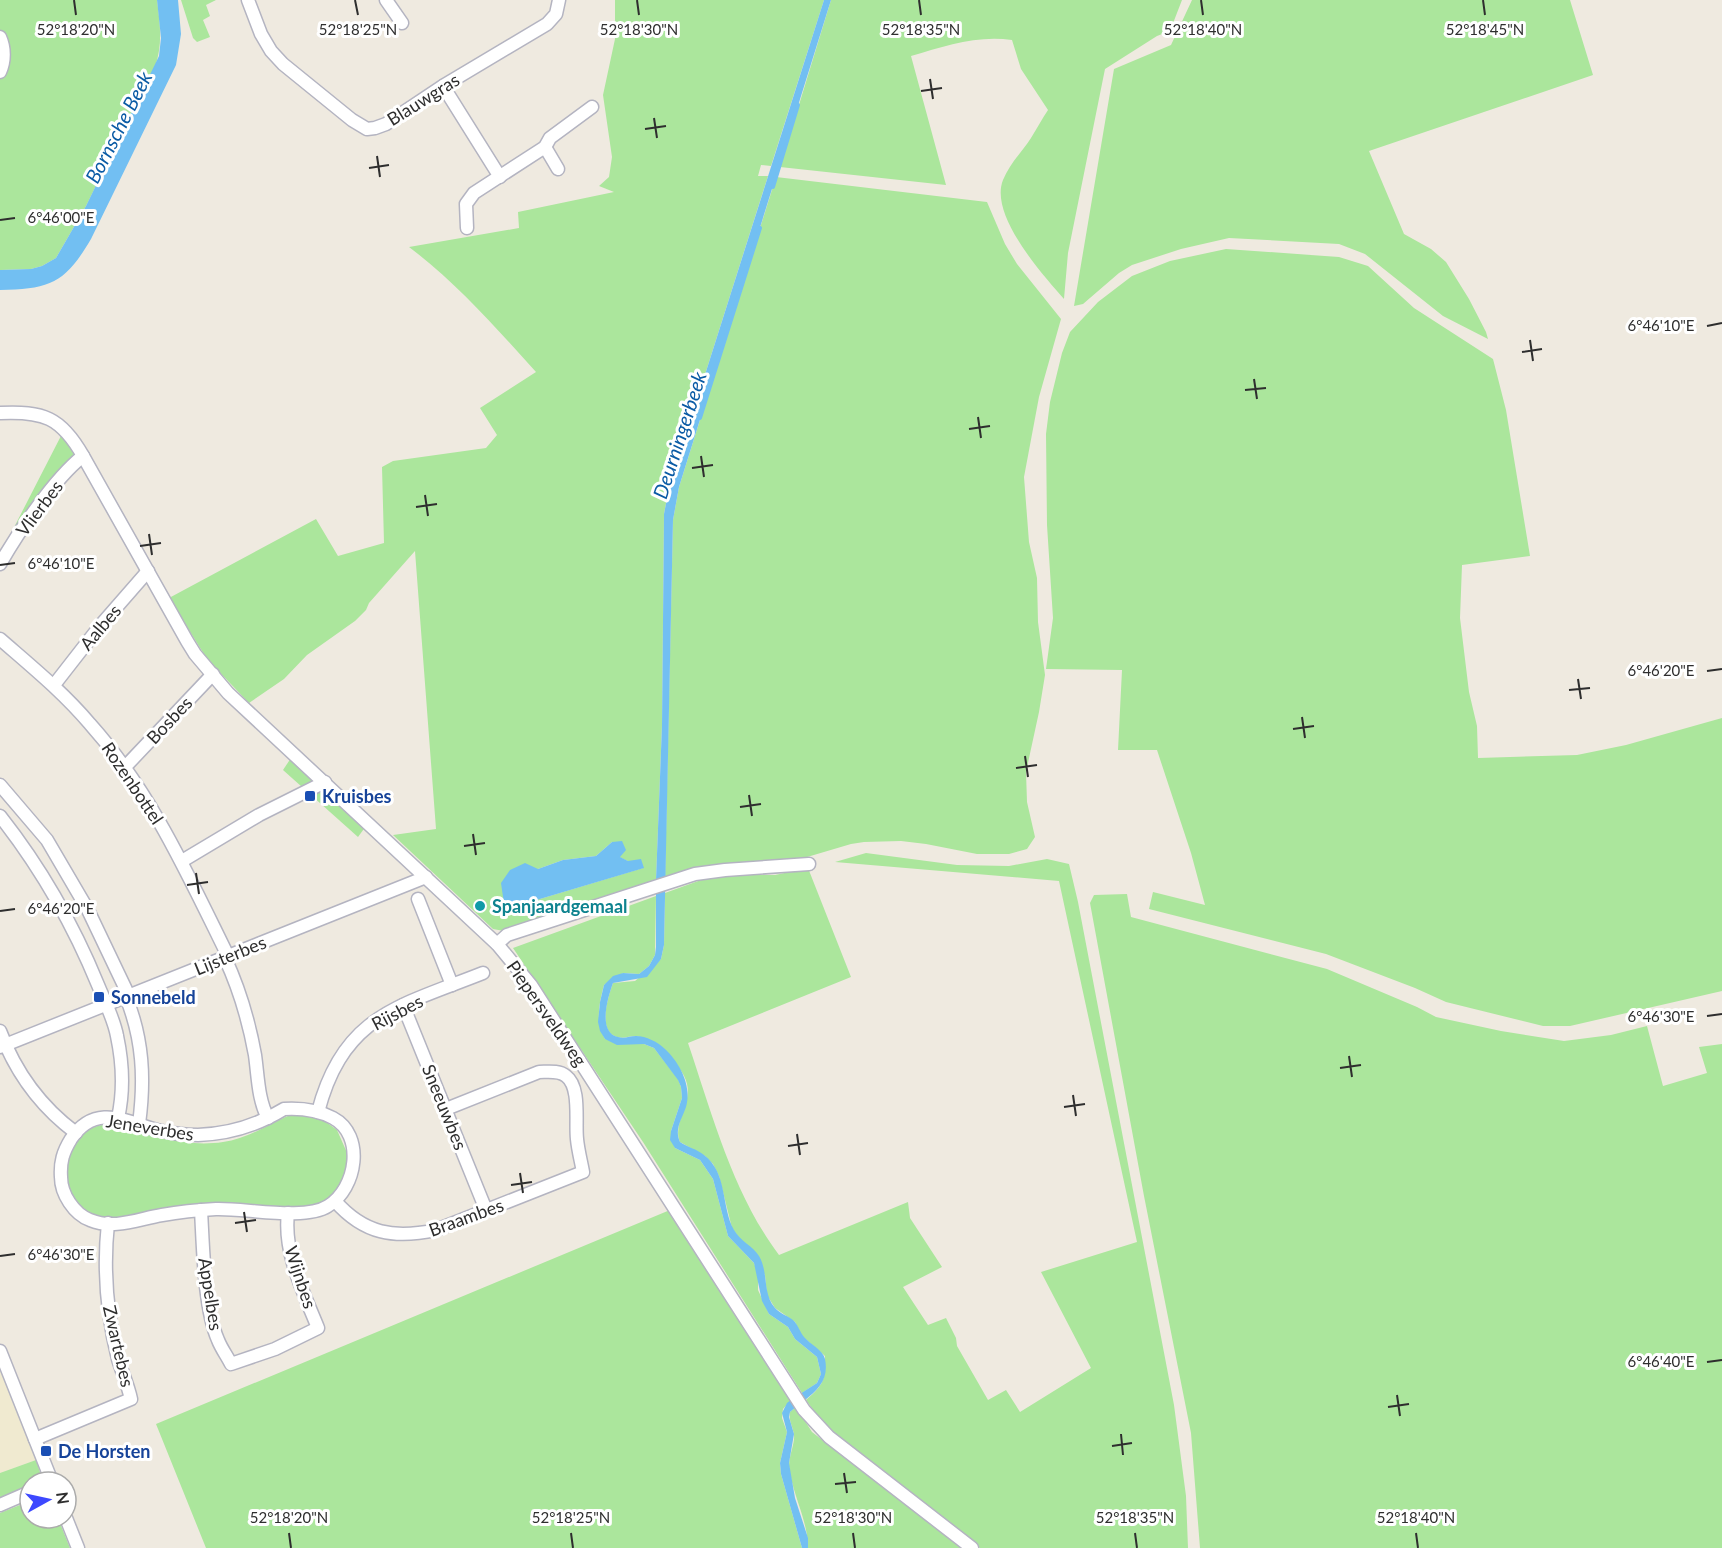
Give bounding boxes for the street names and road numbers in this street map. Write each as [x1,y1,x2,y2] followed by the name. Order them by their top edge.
[383,68,463,130] street label: Blauwgras
[11,476,67,540] street label: Vlierbes
[75,600,126,654] street label: Aalbes
[142,692,197,748] street label: Bosbes
[97,738,169,828] street label: Rozenbottel
[191,931,269,979] street label: Lijsterbes
[502,956,592,1070] street label: Piepersveldweg
[368,989,427,1035] street label: Rijsbes
[418,1061,472,1153] street label: Sneeuwbes
[105,1109,196,1145] street label: Jeneverbes
[426,1193,507,1241] street label: Braambes
[281,1243,322,1311] street label: Wijnbes
[194,1256,228,1332] street label: Appelbes
[99,1303,139,1389] street label: Zwartebes

